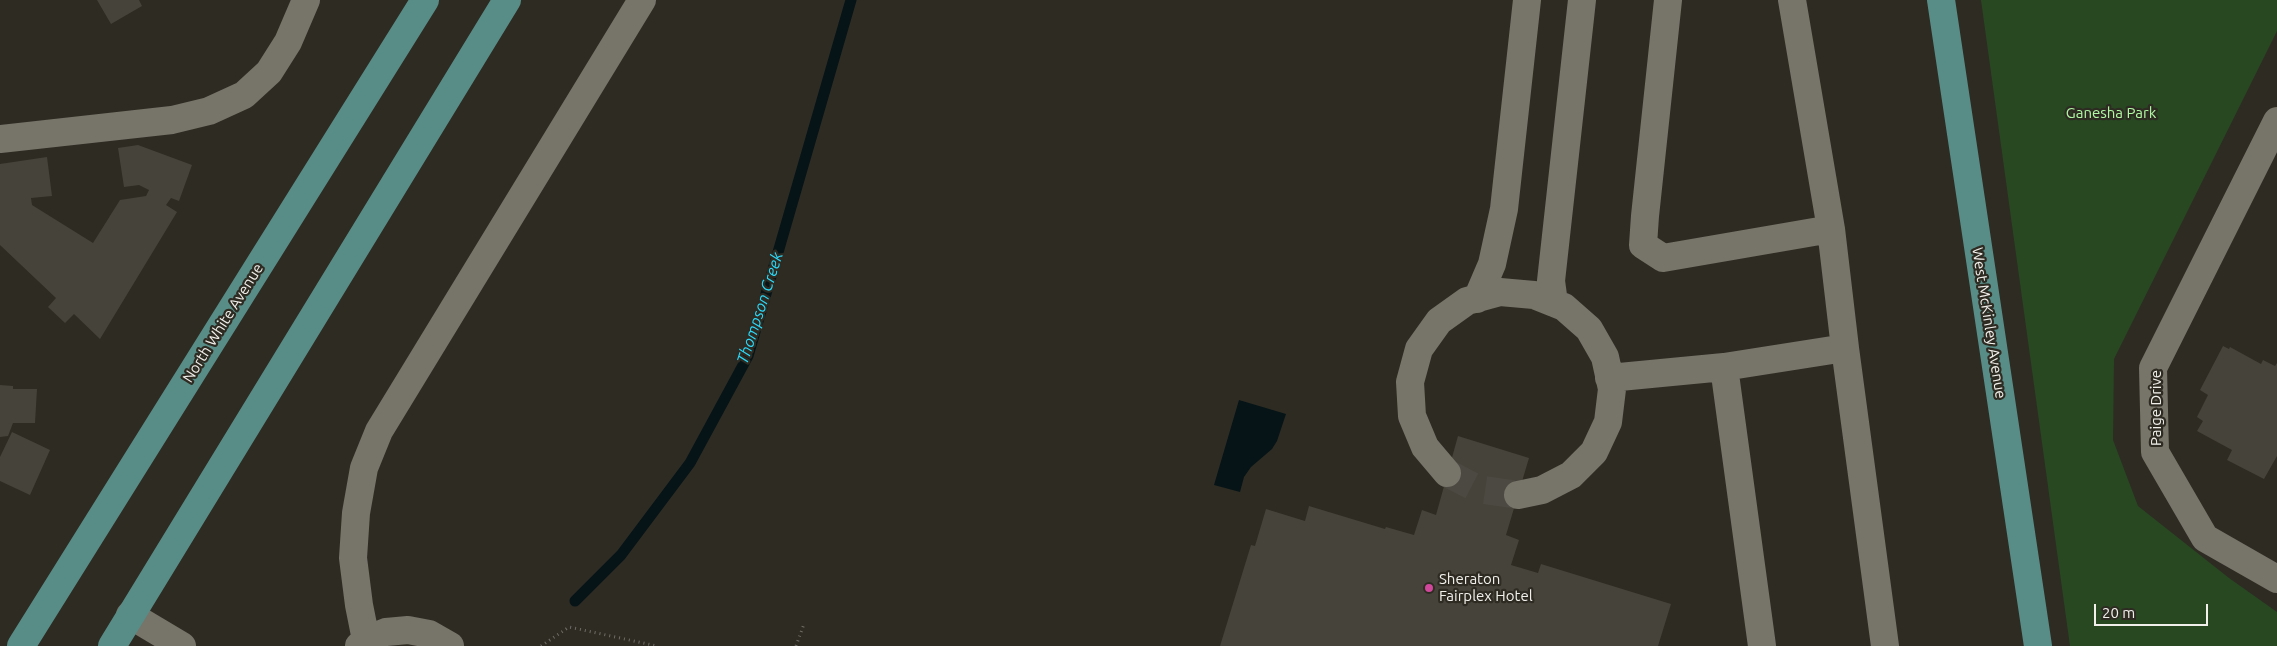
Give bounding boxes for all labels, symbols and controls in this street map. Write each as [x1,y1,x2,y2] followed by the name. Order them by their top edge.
[2066,104,2156,122] park label: Ganesha Park
[1968,246,2010,400] street label: West McKinley Avenue
[733,250,787,366] water label: Thompson Creek
[179,260,267,386] street label: North White Avenue
[2147,370,2165,446] street label: Paige Drive
[1439,570,1533,605] place label: Sheraton Fairplex Hotel
[1423,582,1435,594] marker: Sheraton Fairplex Hotel
[2097,594,2211,626] scale bar
[2102,604,2135,621] text: 20 m

